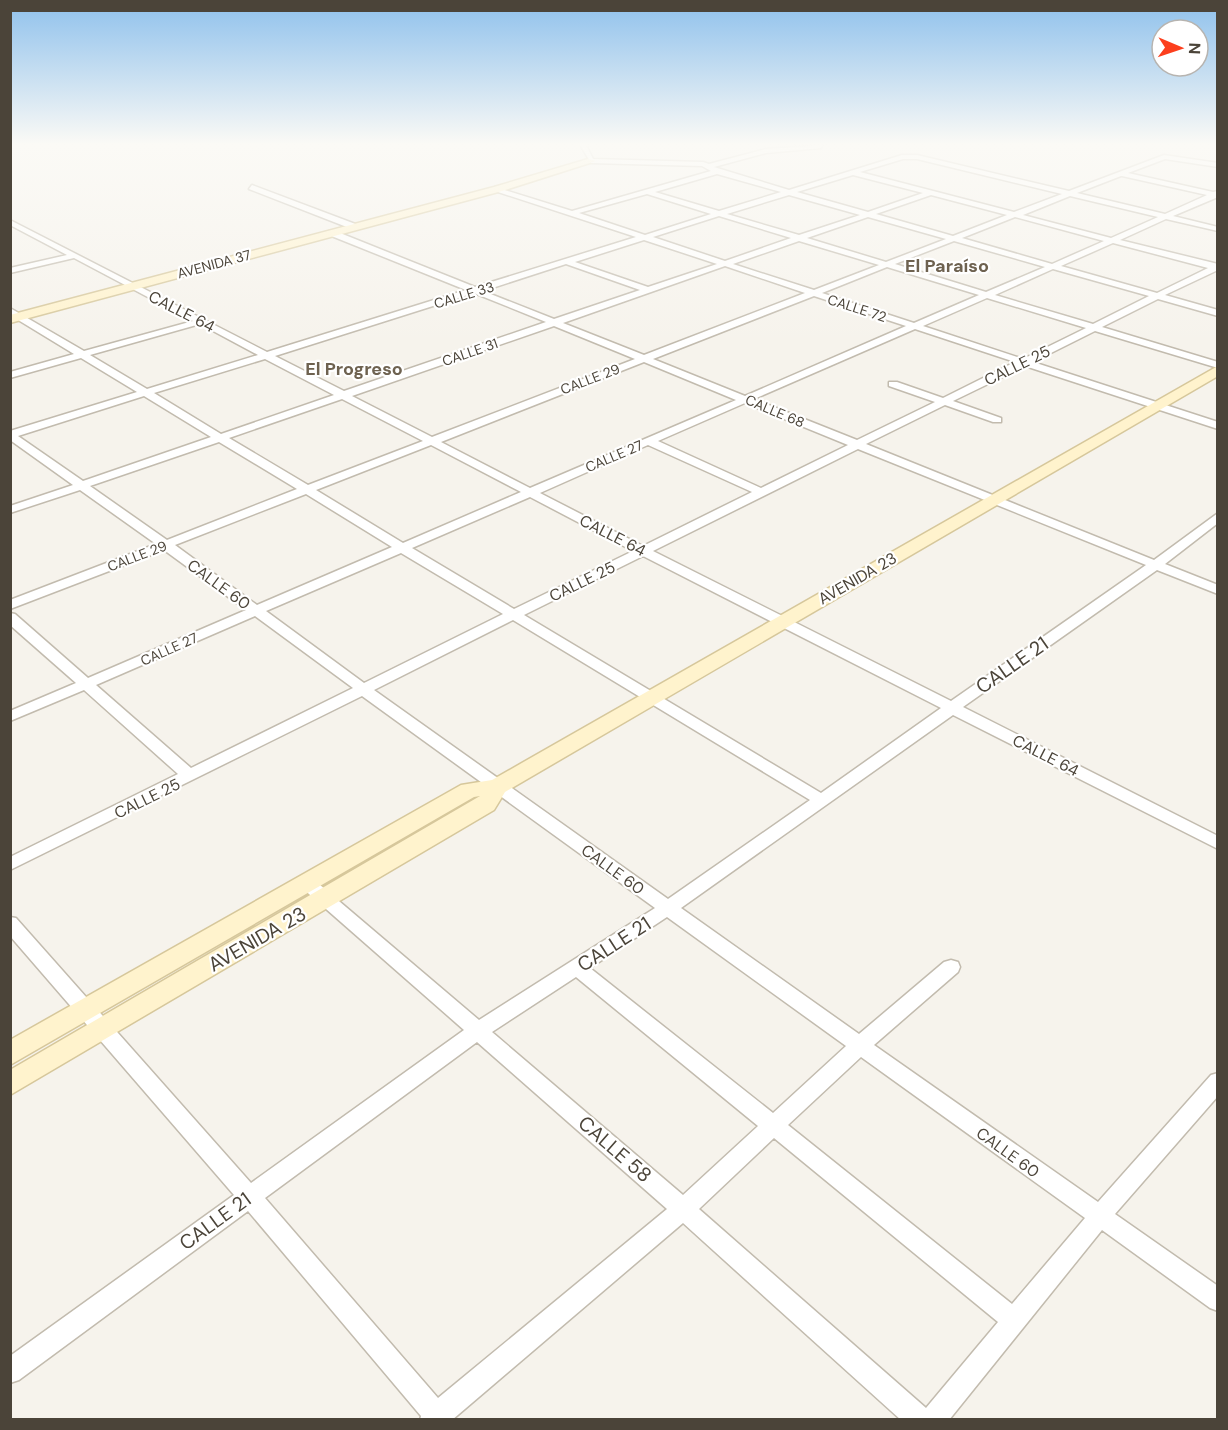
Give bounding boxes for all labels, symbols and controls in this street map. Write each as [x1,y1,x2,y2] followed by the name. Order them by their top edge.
[1150,18,1210,78] north arrow
[1184,42,1205,55] text: N
[175,246,253,282] street label: AVENIDA 37
[905,254,989,278] district label: El Paraíso
[432,277,496,313] street label: CALLE 33
[145,286,219,337] street label: CALLE 64
[825,290,889,326] street label: CALLE 72
[440,334,500,370] street label: CALLE 31
[981,340,1054,390] street label: CALLE 25
[305,357,403,381] district label: El Progreso
[558,359,622,399] street label: CALLE 29
[743,390,807,432] street label: CALLE 68
[583,436,645,476] street label: CALLE 27
[576,510,650,561] street label: CALLE 64
[105,536,169,576] street label: CALLE 29
[814,547,900,609] street label: AVENIDA 23
[183,554,254,614] street label: CALLE 60
[546,556,619,606] street label: CALLE 25
[138,628,200,670] street label: CALLE 27
[971,631,1053,699] street label: CALLE 21
[1009,730,1083,781] street label: CALLE 64
[111,773,184,823] street label: CALLE 25
[577,839,648,899] street label: CALLE 60
[203,900,311,978] street label: AVENIDA 23
[572,911,656,977] street label: CALLE 21
[573,1110,657,1188] street label: CALLE 58
[972,1122,1043,1182] street label: CALLE 60
[174,1186,256,1256] street label: CALLE 21

